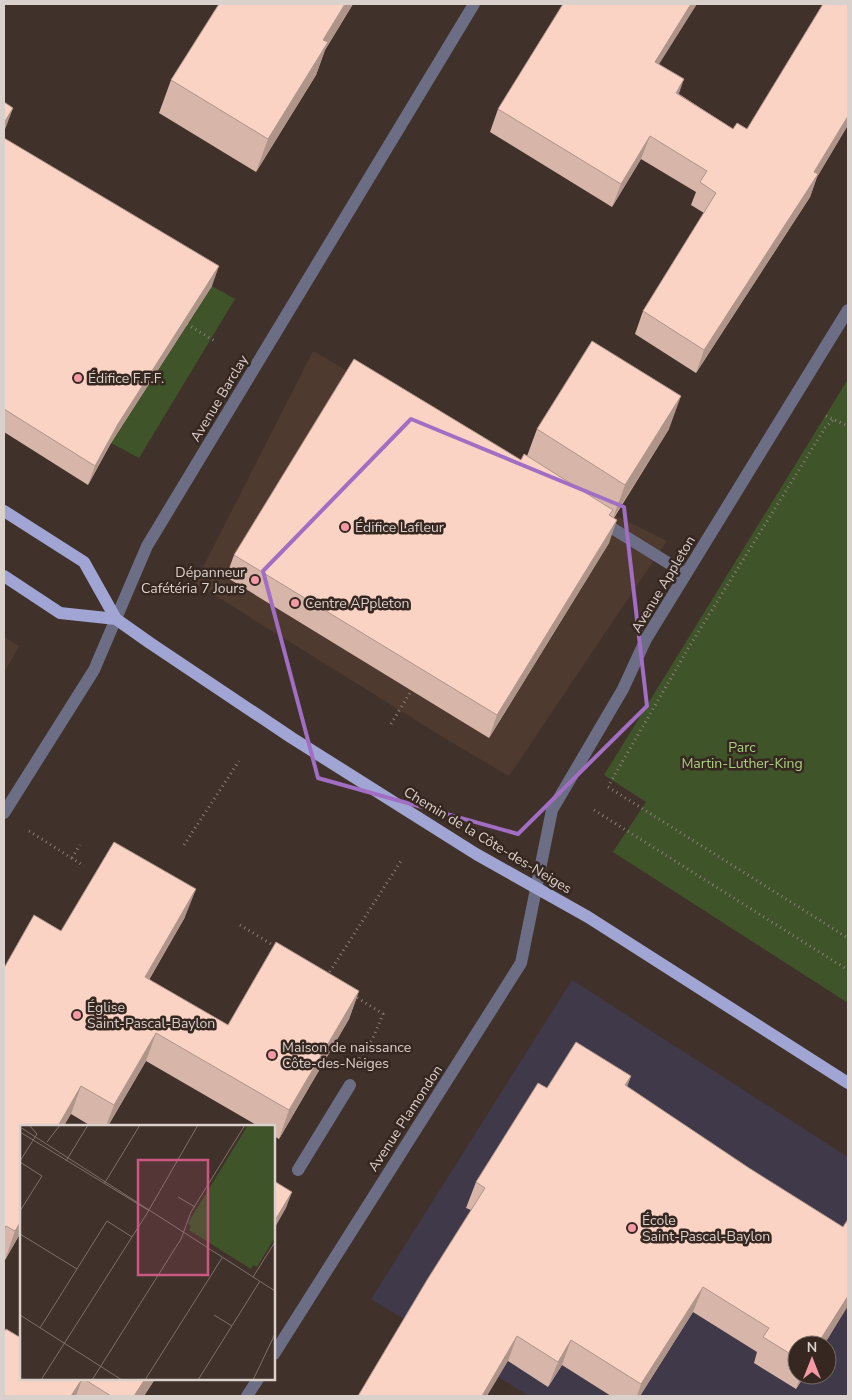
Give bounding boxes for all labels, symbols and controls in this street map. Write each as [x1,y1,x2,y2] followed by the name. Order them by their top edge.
[186,351,253,445] street label: Avenue Barclay
[88,369,164,388] place label: Édifice F.F.F.
[72,372,84,384] marker: Édifice F.F.F.
[355,518,444,537] place label: Édifice Lafleur
[339,521,351,533] marker: Édifice Lafleur
[627,532,700,636] street label: Avenue Appleton
[141,563,245,598] place label: Dépanneur Cafétéria 7 Jours
[249,574,261,586] marker: Dépanneur Cafétéria 7 Jours
[305,594,409,613] place label: Centre APpleton
[289,597,301,609] marker: Centre APpleton
[681,738,803,773] park label: Parc Martin-Luther-King
[400,783,576,898] street label: Chemin de la Côte-des-Neiges
[87,998,215,1033] place label: Église Saint-Pascal-Baylon
[71,1009,83,1021] marker: Église Saint-Pascal-Baylon
[282,1038,411,1073] place label: Maison de naissance Côte-des-Neiges
[266,1049,278,1061] marker: Maison de naissance Côte-des-Neiges
[364,1061,447,1175] street label: Avenue Plamondon
[20,1125,275,1380] inset map
[642,1211,770,1246] place label: École Saint-Pascal-Baylon
[626,1222,638,1234] marker: École Saint-Pascal-Baylon
[787,1335,837,1385] north arrow
[807,1338,817,1357] text: N

